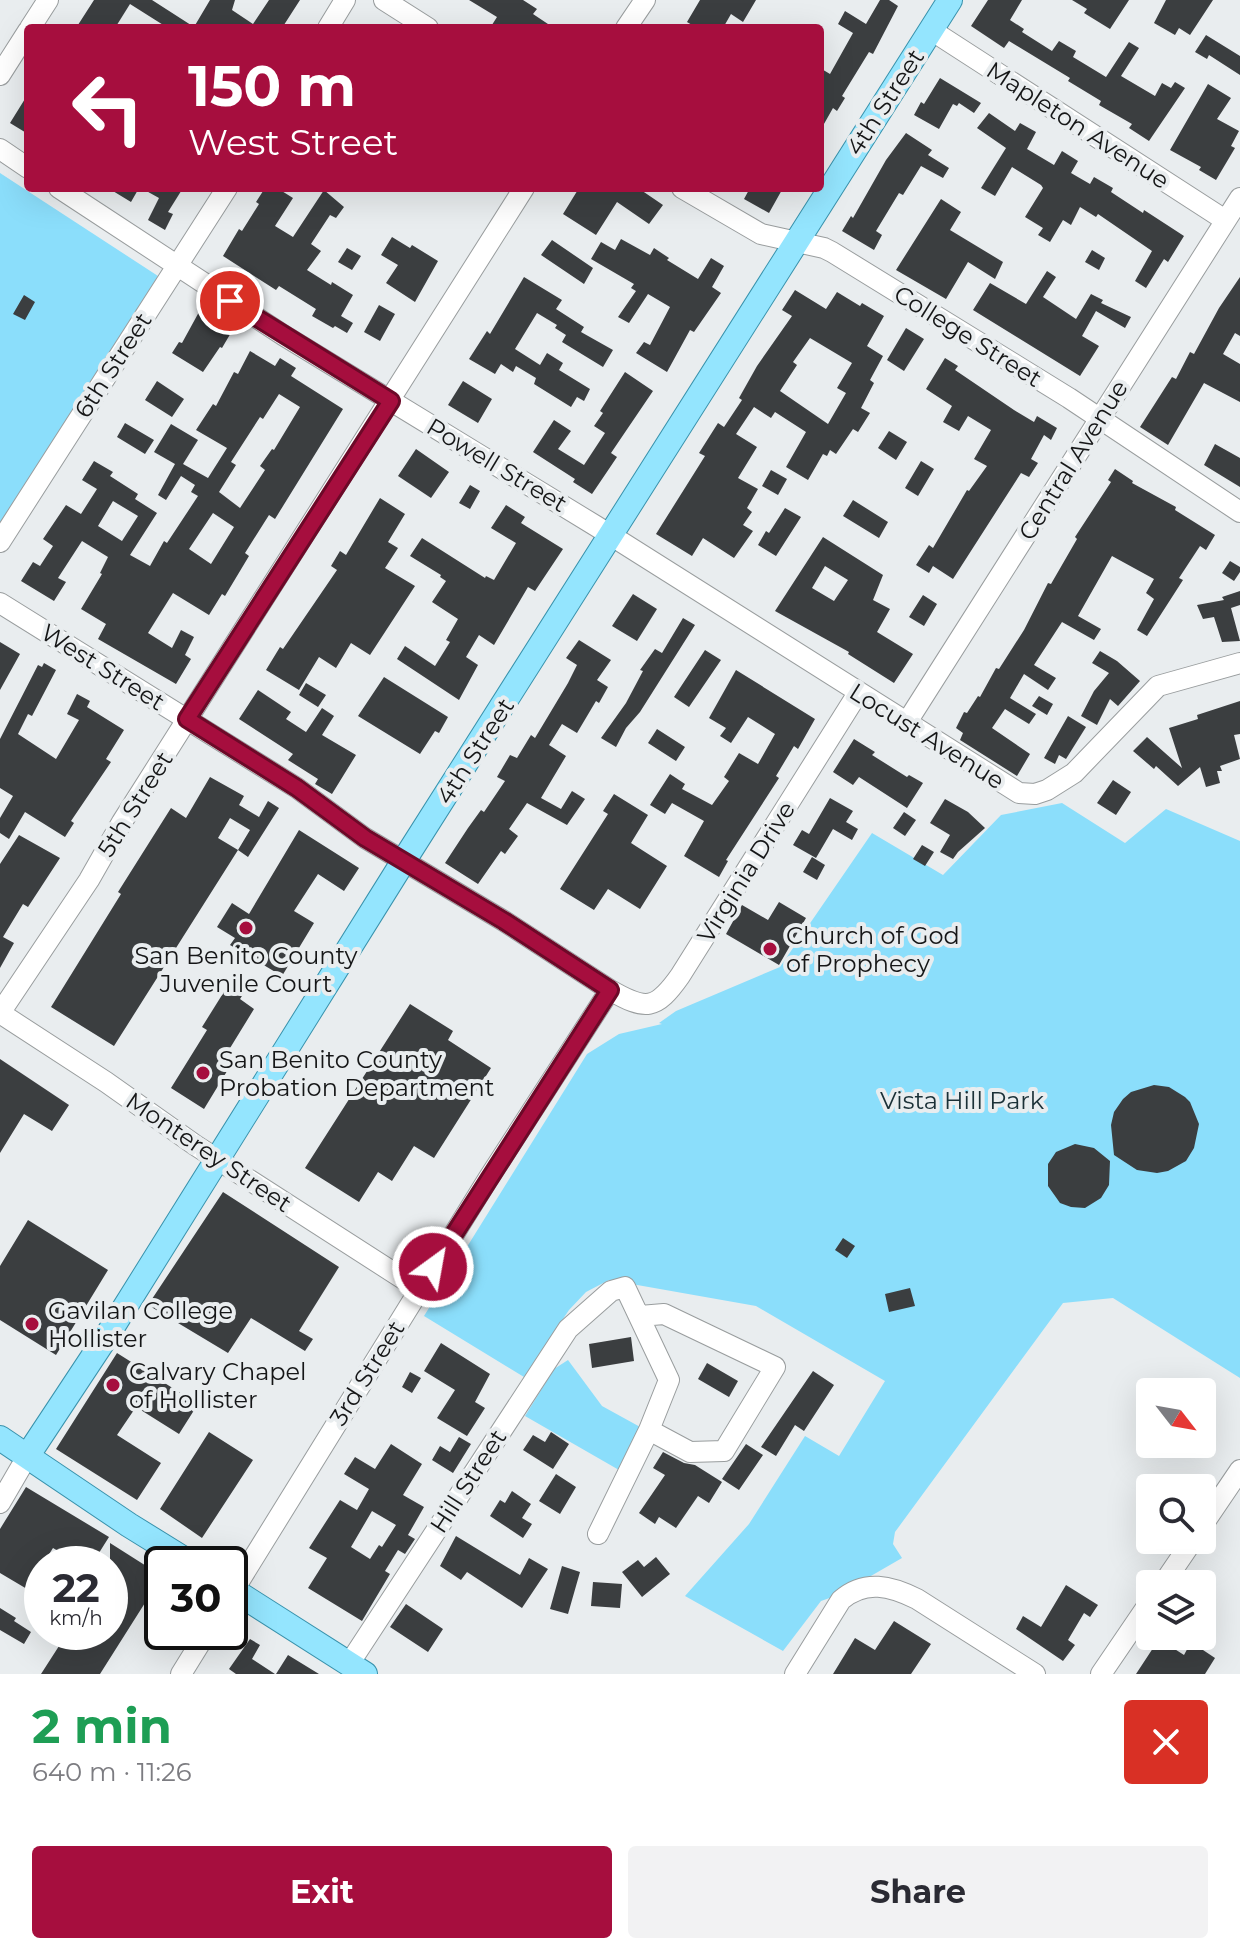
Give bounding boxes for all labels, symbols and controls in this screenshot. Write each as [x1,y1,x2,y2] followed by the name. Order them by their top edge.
[840,43,930,161] street label: 4th Street
[188,52,356,120] text: 150 m
[981,55,1175,195] street label: Mapleton Avenue
[56,56,160,160] icon: left
[188,120,398,164] text: West Street
[196,267,264,335] pin
[208,279,252,323] icon: arrive
[889,279,1047,393] street label: College Street
[68,307,158,423] street label: 6th Street
[1012,375,1134,545] street label: Central Avenue
[422,412,573,518] street label: Powell Street
[36,618,170,717] street label: West Street
[844,677,1010,795] street label: Locust Avenue
[430,692,520,810] street label: 4th Street
[91,746,179,862] street label: 5th Street
[691,796,801,948] street label: Virginia Drive
[237,919,255,937] marker: San Benito County Juvenile Court
[786,921,960,978] place label: Church of God of Prophecy
[761,940,779,958] marker: Church of God of Prophecy
[135,941,357,998] place label: San Benito County Juvenile Court
[219,1045,495,1102] place label: San Benito County Probation Department
[194,1064,212,1082] marker: San Benito County Probation Department
[121,1086,298,1218] street label: Monterey Street
[880,1086,1045,1115] park label: Vista Hill Park
[391,1225,475,1309] position arrow
[48,1296,233,1353] place label: Gavilan College Hollister
[23,1315,41,1333] marker: Gavilan College Hollister
[323,1315,411,1431] street label: 3rd Street
[129,1357,307,1414] place label: Calvary Chapel of Hollister
[104,1376,122,1394] marker: Calvary Chapel of Hollister
[1136,1378,1216,1458] north arrow
[1136,1378,1216,1650] map controls
[424,1424,512,1538] street label: Hill Street
[1136,1474,1216,1554] button: search
[144,1546,248,1650] speed limit sign: 30
[52,1563,100,1612] text: 22
[1136,1570,1216,1650] button: layers
[49,1606,103,1630] text: km/h
[32,1697,172,1755] text: 2 min
[1124,1700,1208,1784] button: close
[32,1756,192,1788] text: 640 m · 11:26
[32,1846,612,1938] button: Exit
[628,1846,1208,1938] button: Share

